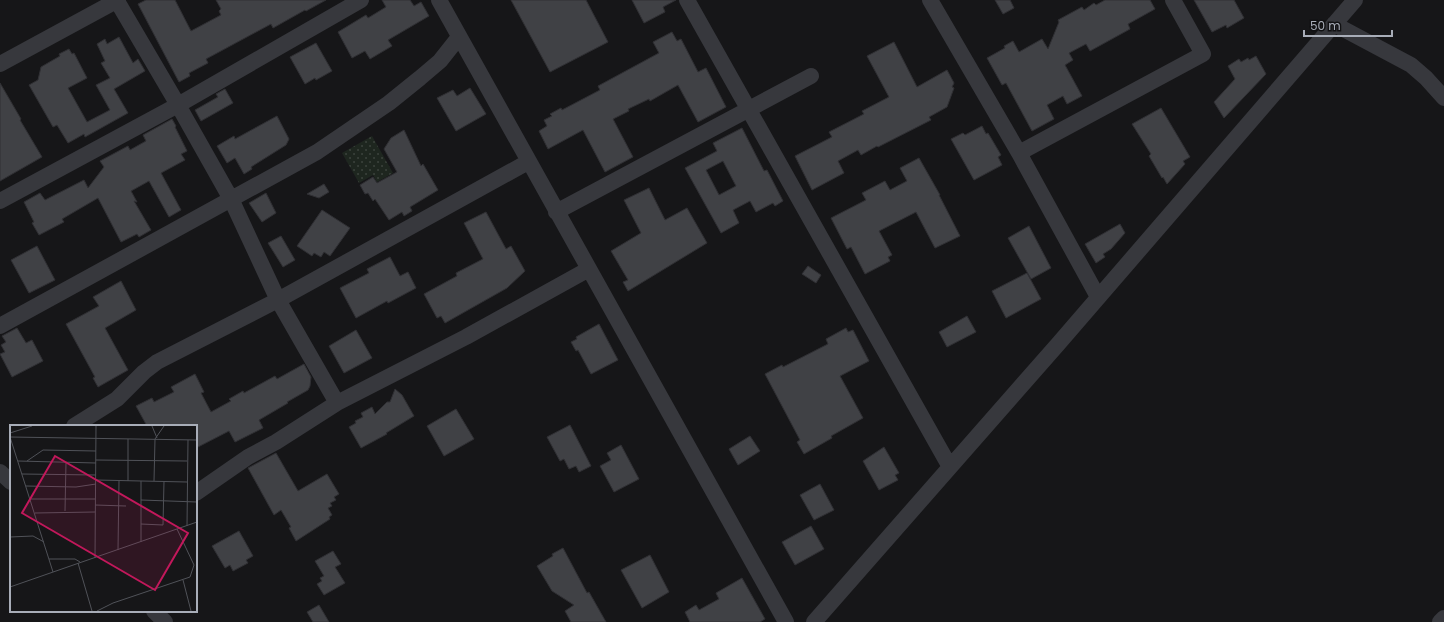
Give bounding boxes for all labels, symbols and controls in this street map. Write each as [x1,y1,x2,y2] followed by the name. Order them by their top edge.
[1304,12,1392,38] scale bar
[1310,17,1341,34] text: 50 m
[10,425,197,612] inset map

